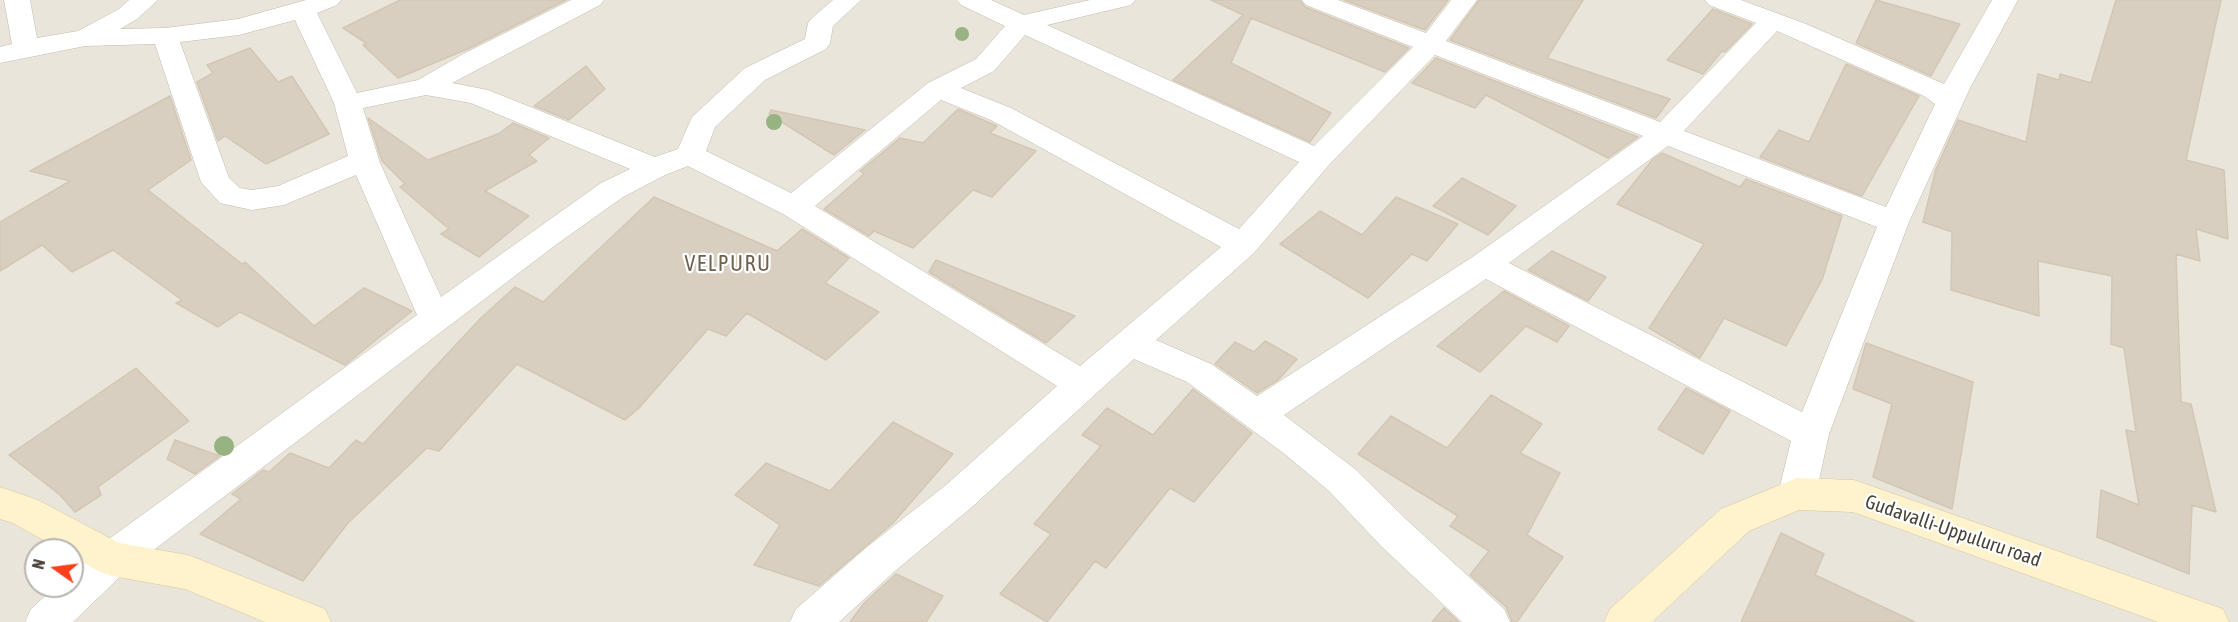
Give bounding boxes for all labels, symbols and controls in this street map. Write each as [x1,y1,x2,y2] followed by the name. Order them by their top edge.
[685,251,771,277] district label: VELPURU
[1862,490,2044,572] street label: Gudavalli-Uppuluru road
[24,538,84,598] north arrow
[29,557,48,571] text: N

